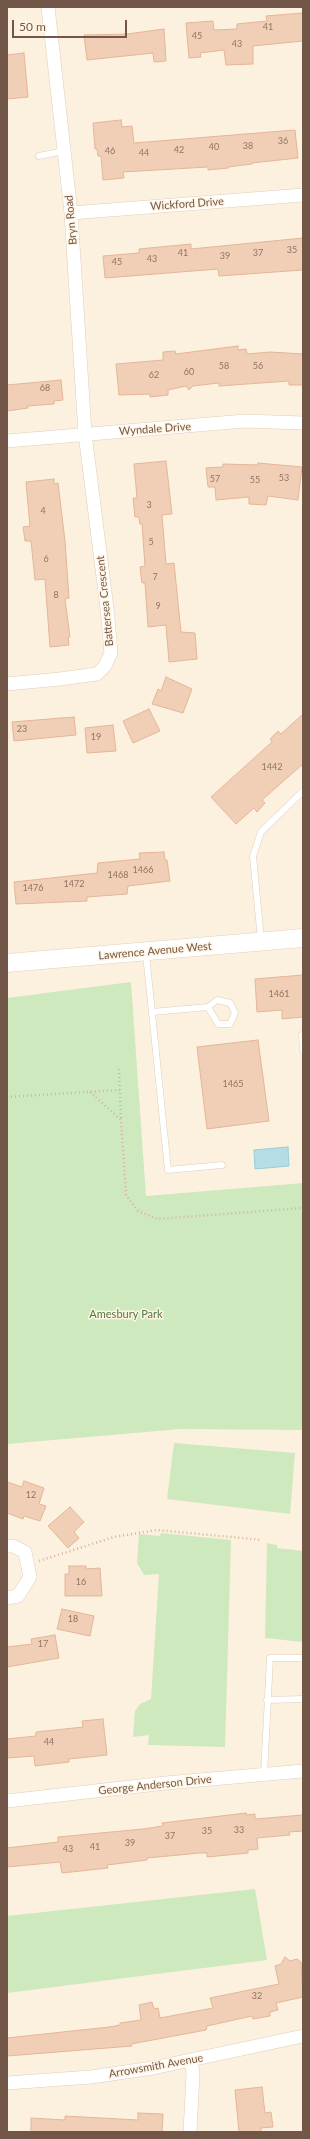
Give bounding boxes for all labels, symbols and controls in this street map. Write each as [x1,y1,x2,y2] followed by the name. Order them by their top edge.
[14,12,129,38] scale bar
[19,19,46,34] text: 50 m
[263,22,273,32] house number: 41
[192,31,202,41] house number: 45
[232,39,242,49] house number: 43
[278,136,288,146] house number: 36
[243,141,253,151] house number: 38
[209,142,219,152] house number: 40
[174,145,184,155] house number: 42
[105,146,115,156] house number: 46
[139,148,149,158] house number: 44
[62,195,80,245] street label: Bryn Road
[150,195,224,213] street label: Wickford Drive
[287,245,297,255] house number: 35
[178,248,188,258] house number: 41
[253,248,263,258] house number: 37
[220,251,230,261] house number: 39
[147,254,157,264] house number: 43
[112,257,122,267] house number: 45
[219,361,229,371] house number: 58
[253,361,263,371] house number: 56
[184,367,194,377] house number: 60
[149,370,159,380] house number: 62
[40,383,50,393] house number: 68
[119,420,191,438] street label: Wyndale Drive
[279,473,289,483] house number: 53
[210,474,220,484] house number: 57
[250,475,260,485] house number: 55
[146,500,152,510] house number: 3
[40,506,46,516] house number: 4
[148,537,154,547] house number: 5
[43,554,49,564] house number: 6
[94,555,116,647] street label: Battersea Crescent
[152,572,158,582] house number: 7
[53,590,59,600] house number: 8
[155,601,161,611] house number: 9
[17,724,27,734] house number: 23
[91,732,101,742] house number: 19
[262,762,282,772] house number: 1442
[133,865,153,875] house number: 1466
[108,870,128,880] house number: 1468
[64,879,84,889] house number: 1472
[23,883,43,893] house number: 1476
[98,939,212,963] street label: Lawrence Avenue West
[269,989,289,999] house number: 1461
[223,1079,243,1089] house number: 1465
[89,1307,163,1321] park label: Amesbury Park
[26,1490,36,1500] house number: 12
[76,1577,86,1587] house number: 16
[68,1614,78,1624] house number: 18
[38,1639,48,1649] house number: 17
[44,1737,54,1747] house number: 44
[98,1772,212,1798] street label: George Anderson Drive
[234,1825,244,1835] house number: 33
[202,1826,212,1836] house number: 35
[165,1831,175,1841] house number: 37
[125,1838,135,1848] house number: 39
[90,1842,100,1852] house number: 41
[63,1844,73,1854] house number: 43
[252,1991,262,2001] house number: 32
[108,2051,204,2081] street label: Arrowsmith Avenue

